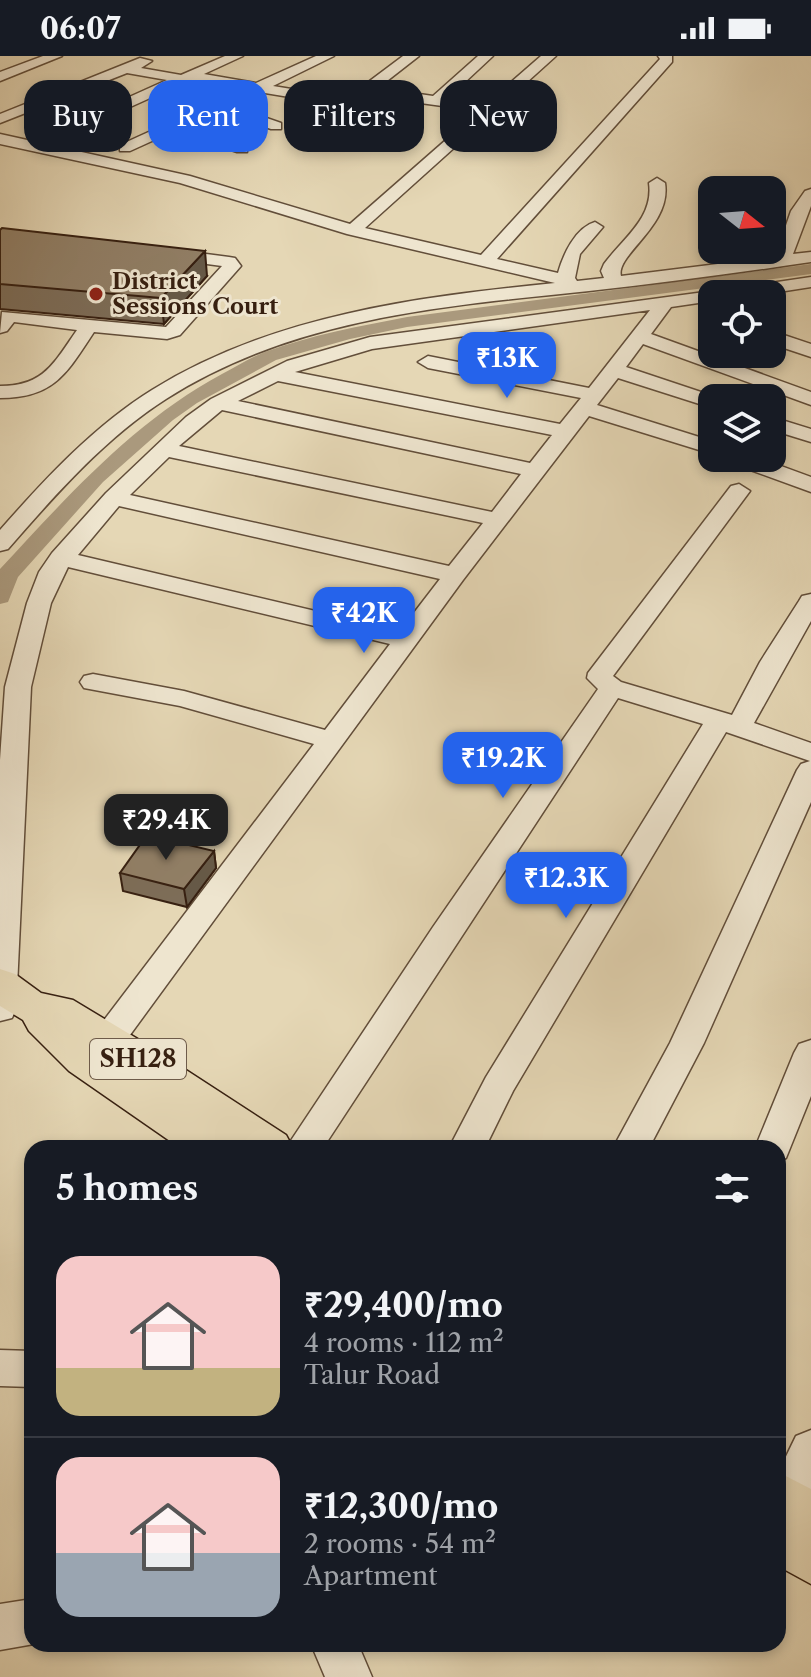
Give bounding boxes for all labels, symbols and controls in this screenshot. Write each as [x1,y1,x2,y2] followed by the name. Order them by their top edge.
[40,10,121,47] text: 06:07
[24,80,132,152] chip: Buy
[148,80,268,152] chip: Rent
[284,80,424,152] chip: Filters
[440,80,557,152] chip: New
[698,176,786,264] north arrow
[698,176,786,472] map controls
[112,268,278,320] place label: District Sessions Court
[698,280,786,368] button: locate
[87,285,105,303] marker: District Sessions Court
[460,332,554,400] pin: ₹13K
[476,342,538,374] text: ₹13K
[698,384,786,472] button: layers
[317,587,411,655] pin: ₹42K
[331,597,397,629] text: ₹42K
[438,732,568,800] pin: ₹19.2K
[461,742,545,774] text: ₹19.2K
[101,794,231,862] pin: ₹29.4K
[122,804,210,836] text: ₹29.4K
[501,852,631,920] pin: ₹12.3K
[524,862,608,894] text: ₹12.3K
[90,1039,186,1079] road number: SH128
[710,1166,754,1210] icon: filters
[56,1167,198,1209] text: 5 homes
[304,1284,503,1326] text: ₹29,400/mo
[120,1288,216,1384] icon: home
[304,1327,504,1359] text: 4 rooms · 112 m²
[304,1359,440,1391] text: Talur Road
[304,1485,498,1527] text: ₹12,300/mo
[120,1489,216,1585] icon: home
[304,1528,496,1560] text: 2 rooms · 54 m²
[304,1560,437,1592] text: Apartment

